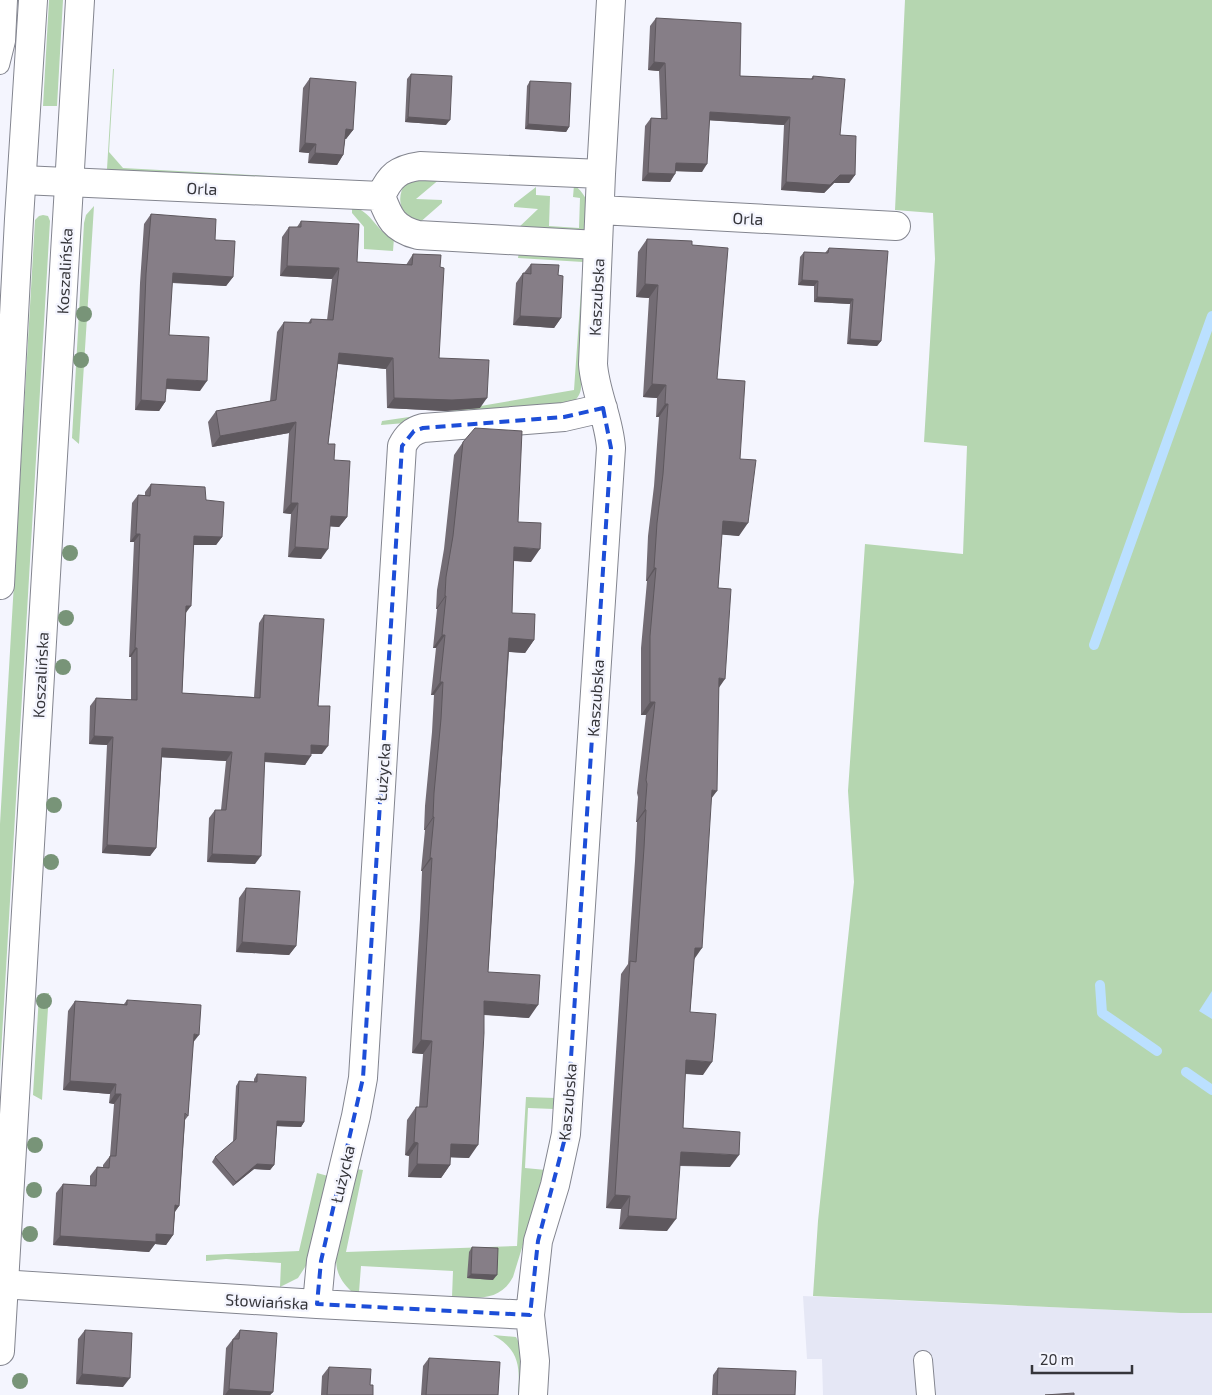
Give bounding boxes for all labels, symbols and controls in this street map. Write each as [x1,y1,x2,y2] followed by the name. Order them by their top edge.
[186,178,218,198] street label: Orla
[732,208,764,228] street label: Orla
[52,227,76,315] street label: Koszalińska
[584,258,608,336] street label: Kaszubska
[28,631,52,719] street label: Koszalińska
[583,659,607,737] street label: Kaszubska
[370,742,394,802] street label: Łużycka
[554,1062,580,1142] street label: Kaszubska
[326,1143,358,1205] street label: Łużycka
[225,1289,309,1313] street label: Słowiańska
[1032,1342,1132,1374] scale bar
[1040,1350,1074,1368] text: 20 m

